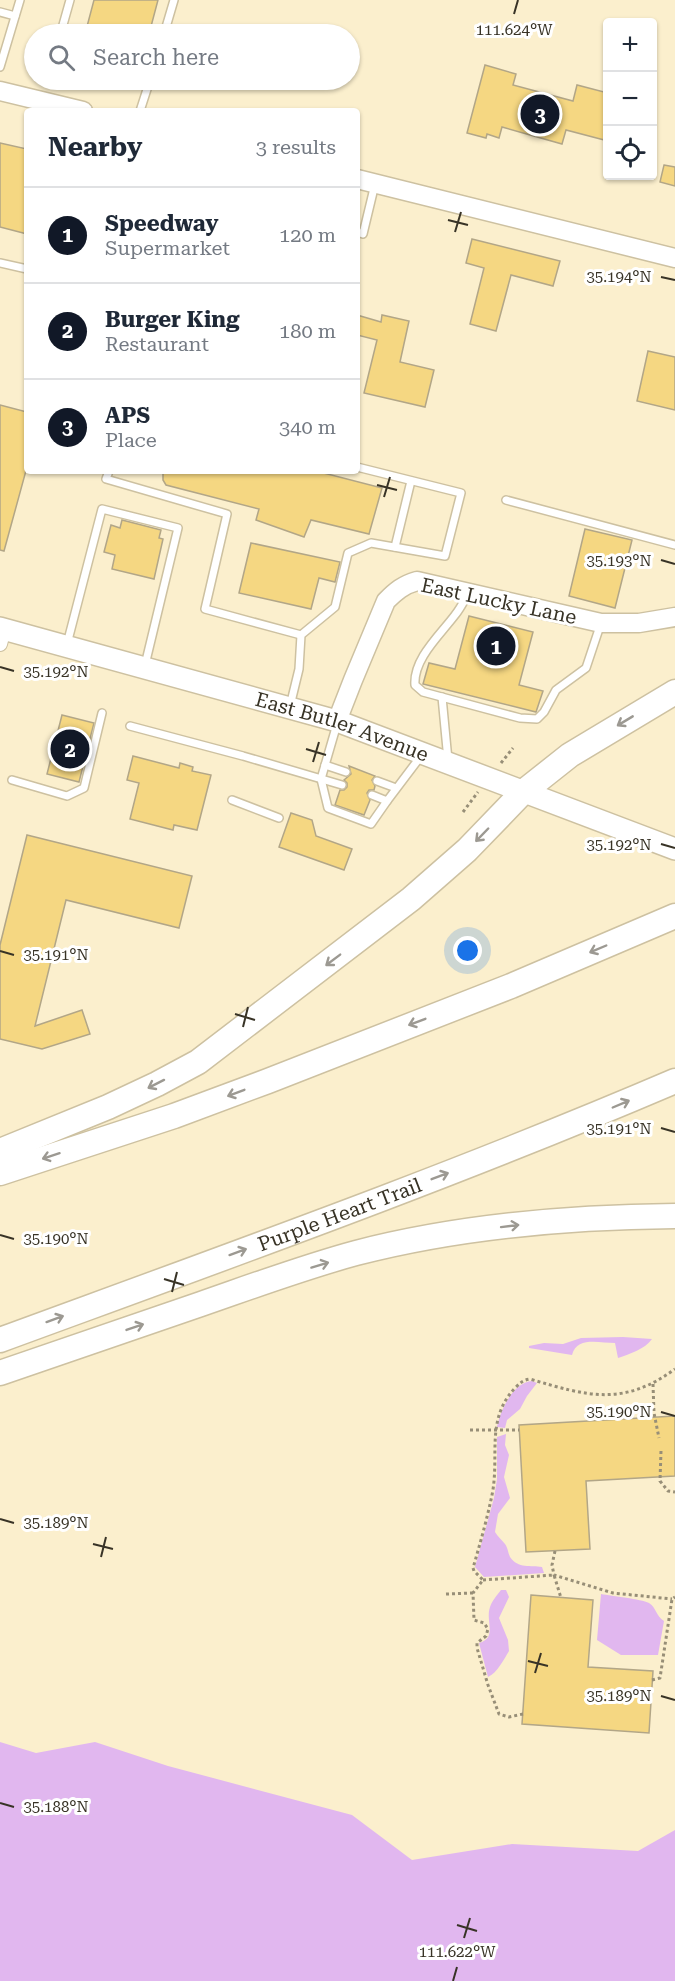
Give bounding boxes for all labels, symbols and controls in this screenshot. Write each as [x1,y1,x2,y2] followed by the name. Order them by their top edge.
[603,18,657,180] map controls
[603,18,657,72] button: +
[476,21,553,39] text: 111.624°W
[24,24,360,90] search box
[45,41,78,74] icon: search
[93,45,219,70] text: Search here
[603,72,657,126] button: −
[520,92,560,136] pin: 3
[603,126,657,180] button: locate
[48,132,142,162] text: Nearby
[256,135,336,159] text: 3 results
[105,211,219,236] text: Speedway
[62,223,73,247] text: 1
[279,223,336,247] text: 120 m
[105,236,230,260] text: Supermarket
[586,268,652,286] text: 35.194°N
[105,307,240,332] text: Burger King
[62,319,73,343] text: 2
[279,319,336,343] text: 180 m
[105,332,209,356] text: Restaurant
[105,403,150,428] text: APS
[62,415,73,439] text: 3
[279,415,336,439] text: 340 m
[105,428,157,452] text: Place
[586,552,652,570] text: 35.193°N
[419,573,579,629] street label: East Lucky Lane
[476,624,516,668] pin: 1
[23,663,89,681] text: 35.192°N
[253,687,432,767] street label: East Butler Avenue
[617,716,634,728] one-way arrow
[50,726,90,771] pin: 2
[475,827,489,842] one-way arrow
[586,836,652,854] text: 35.192°N
[453,936,482,965] your location
[589,944,608,955] one-way arrow
[23,946,89,964] text: 35.191°N
[325,954,341,966] one-way arrow
[408,1017,427,1028] one-way arrow
[148,1079,166,1090] one-way arrow
[227,1088,245,1099] one-way arrow
[612,1098,630,1109] one-way arrow
[586,1120,652,1138] text: 35.191°N
[42,1151,61,1162] one-way arrow
[430,1170,449,1181] one-way arrow
[254,1173,425,1256] street label: Purple Heart Trail
[500,1220,520,1231] one-way arrow
[23,1230,89,1248] text: 35.190°N
[228,1246,247,1257] one-way arrow
[310,1259,329,1270] one-way arrow
[45,1313,64,1324] one-way arrow
[125,1320,144,1331] one-way arrow
[586,1403,652,1421] text: 35.190°N
[23,1514,89,1532] text: 35.189°N
[586,1687,652,1705] text: 35.189°N
[23,1798,89,1816] text: 35.188°N
[419,1943,496,1961] text: 111.622°W

